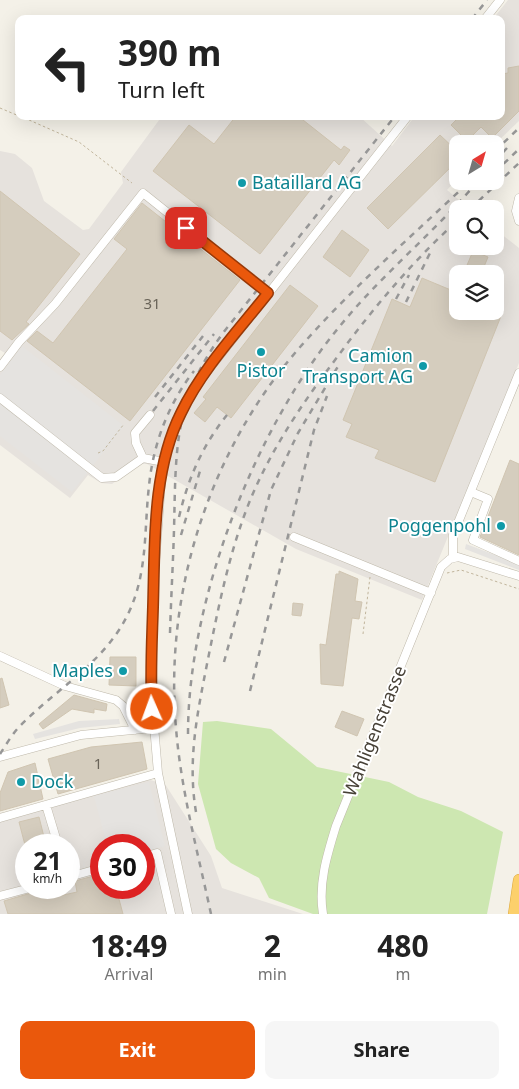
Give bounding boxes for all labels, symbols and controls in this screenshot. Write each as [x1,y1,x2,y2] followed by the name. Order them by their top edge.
[118,29,221,76] text: 390 m
[35,35,100,100] icon: left
[118,74,205,104] text: Turn left
[449,135,504,190] north arrow
[449,135,504,320] map controls
[252,170,362,194] place label: Bataillard AG
[236,177,248,189] marker: Bataillard AG
[449,200,504,255] button: search
[165,207,207,249] pin
[172,214,200,242] icon: arrive
[449,265,504,320] button: layers
[143,293,161,313] house number: 31
[302,343,413,388] place label: Camion Transport AG
[255,346,267,358] marker: Pistor
[237,358,286,382] place label: Pistor
[417,360,429,372] marker: Camion Transport AG
[388,513,491,537] place label: Poggenpohl
[495,520,507,532] marker: Poggenpohl
[52,658,113,682] place label: Maples
[337,662,411,800] street label: Wahligenstrasse
[117,665,129,677] marker: Maples
[125,682,177,734] position arrow
[94,753,102,773] house number: 1
[31,769,74,793] place label: Dock
[15,776,27,788] marker: Dock
[90,834,155,899] speed limit sign: 30
[33,843,62,877] text: 21
[33,870,62,887] text: km/h
[90,925,167,966] text: 18:49
[264,925,281,966] text: 2
[377,925,429,966] text: 480
[104,963,153,985] text: Arrival
[258,963,287,985] text: min
[395,963,410,985] text: m
[20,1021,255,1079] button: Exit
[265,1021,499,1079] button: Share

